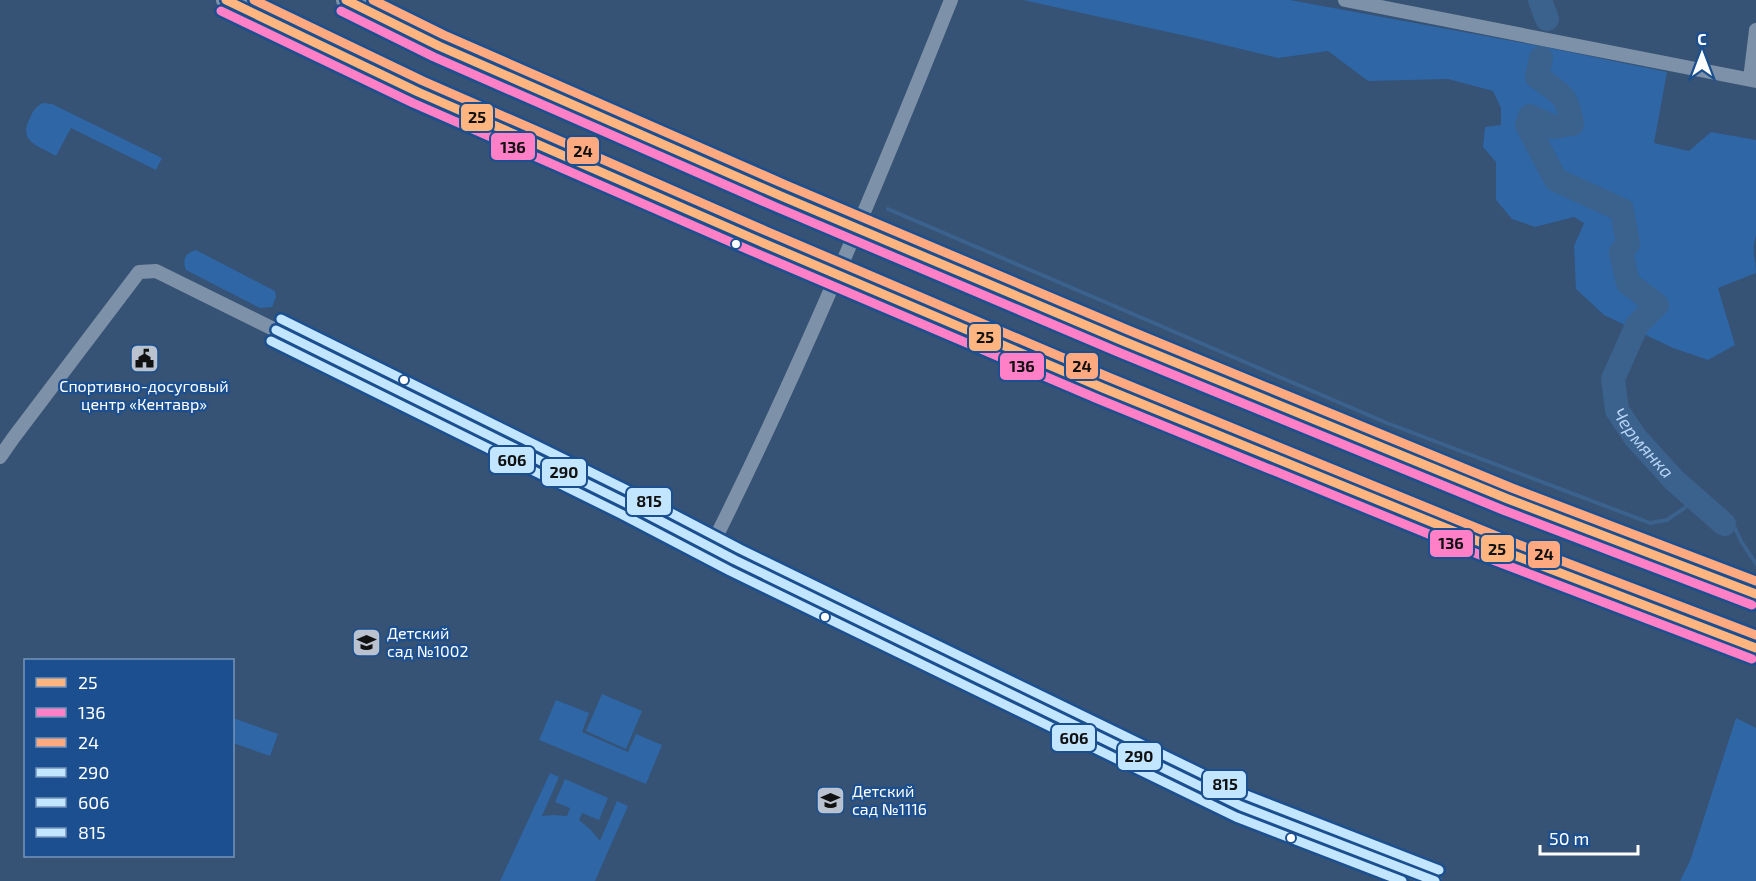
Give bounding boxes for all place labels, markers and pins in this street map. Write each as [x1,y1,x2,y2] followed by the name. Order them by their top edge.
[730,238,742,250] unlabelled marker
[128,342,160,374] public building icon: Спортивно-досуговый центр «Кентавр»
[398,374,410,386] unlabelled marker
[59,376,229,413] place label: Спортивно-досуговый центр «Кентавр»
[819,611,831,623] unlabelled marker
[387,623,468,660] place label: Детский сад №1002
[350,626,382,658] school or university icon: Детский сад №1002
[852,781,927,818] place label: Детский сад №1116
[815,784,847,816] school or university icon: Детский сад №1116
[1285,832,1297,844] unlabelled marker

